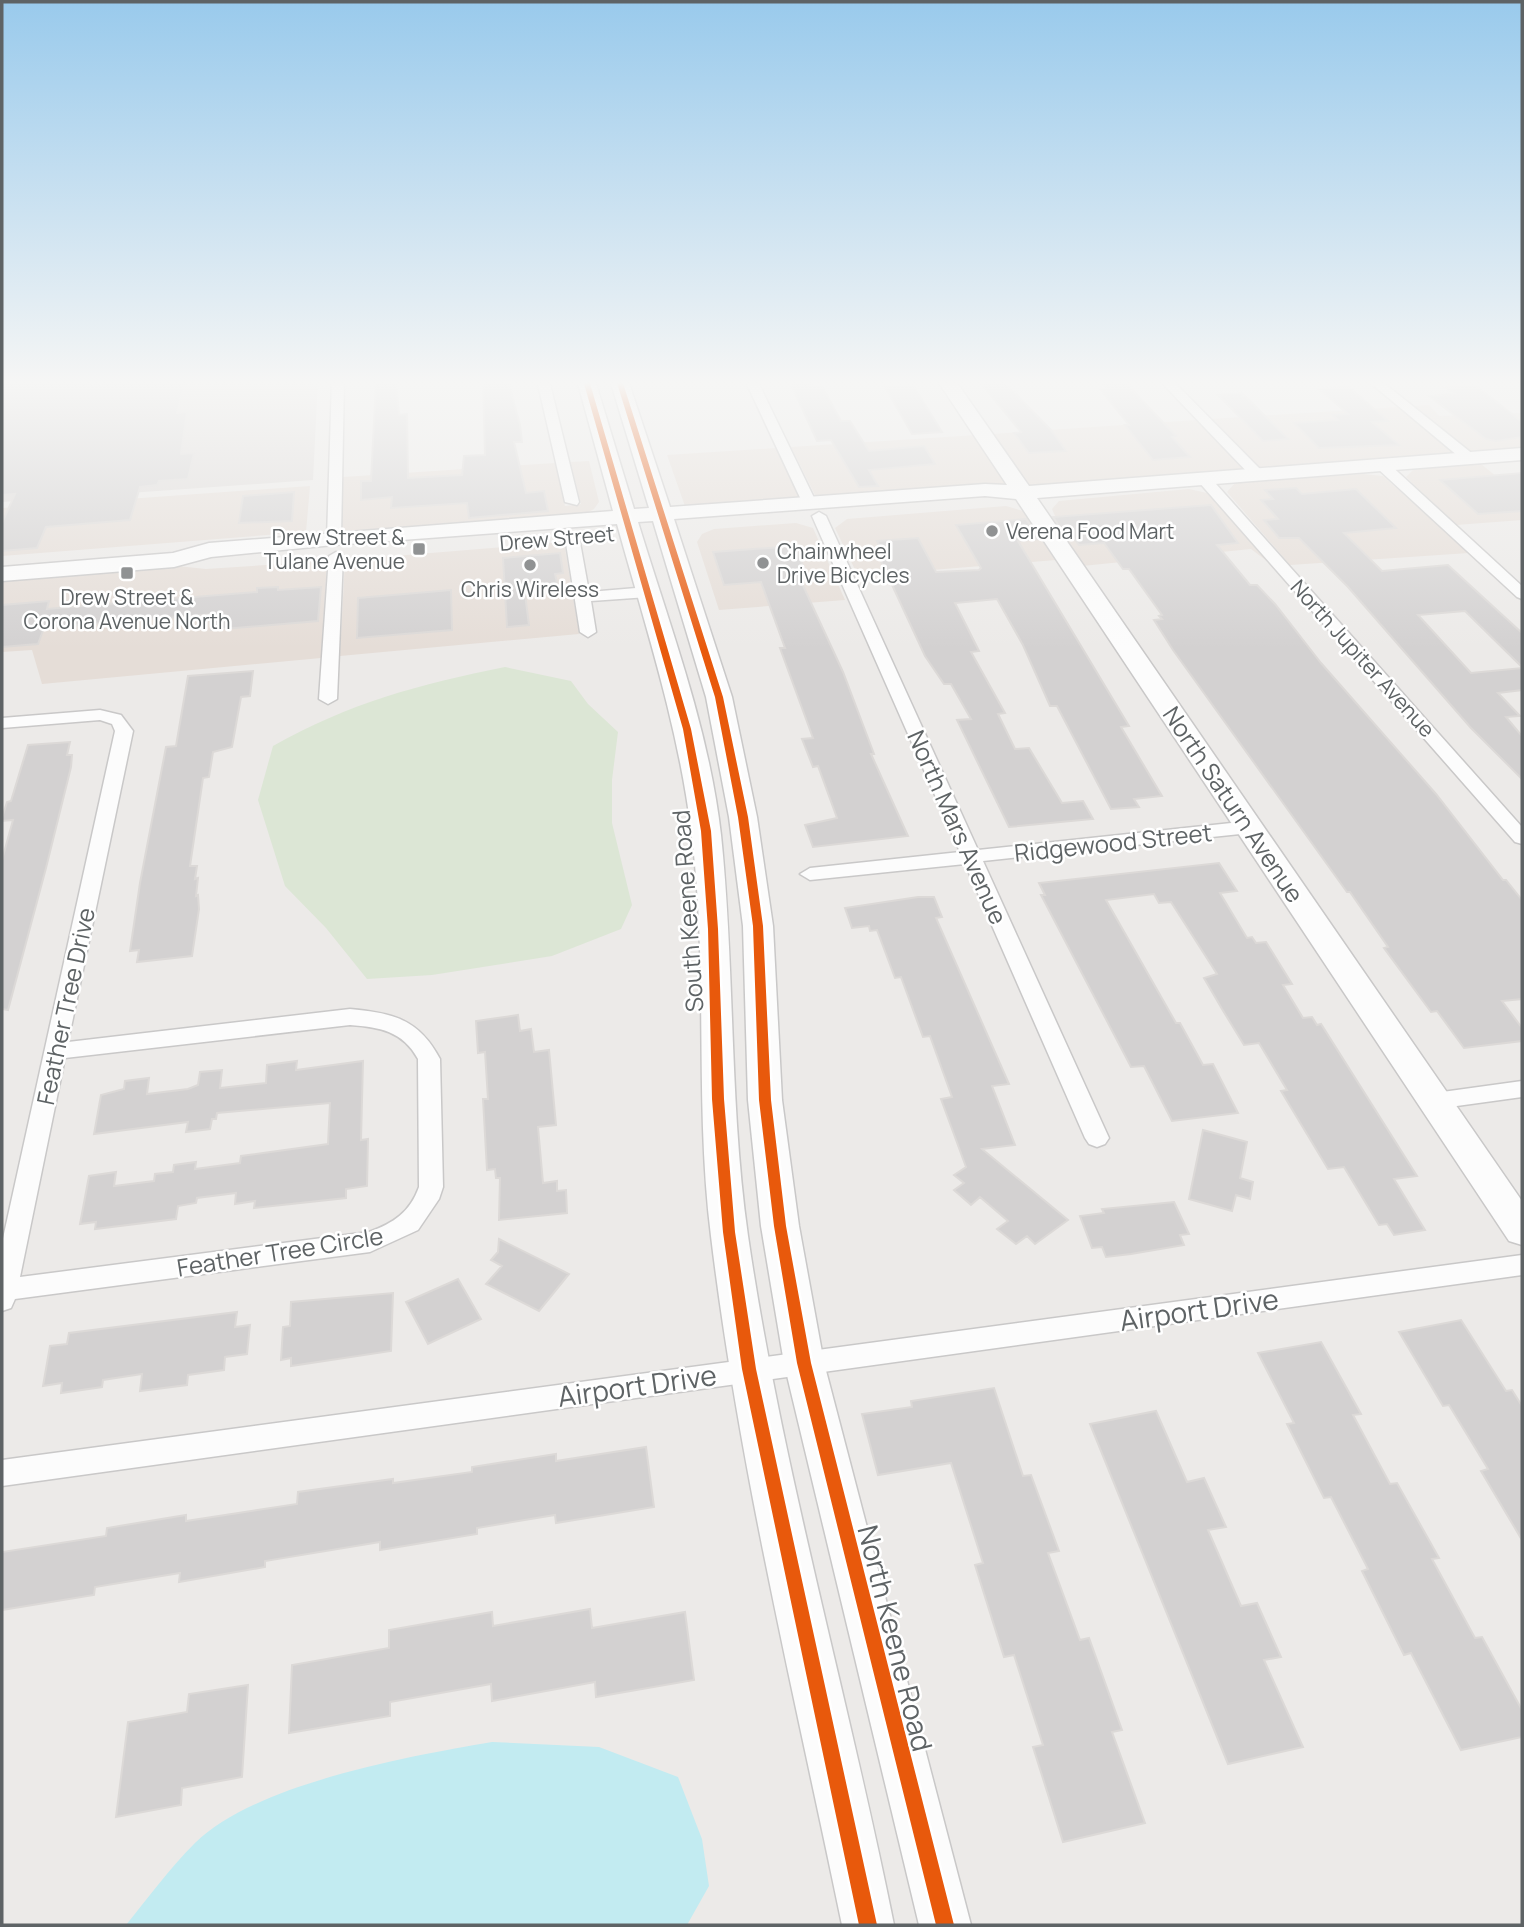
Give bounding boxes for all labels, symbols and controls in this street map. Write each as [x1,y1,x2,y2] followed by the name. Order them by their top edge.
[1006,517,1174,545] place label: Verena Food Mart
[498,519,616,557] street label: Drew Street
[264,523,405,575] place label: Drew Street & Tulane Avenue
[984,523,1000,539] marker: Verena Food Mart
[777,537,909,589] place label: Chainwheel Drive Bicycles
[411,541,427,557] marker: Drew Street & Tulane Avenue
[755,555,771,571] marker: Chainwheel Drive Bicycles
[522,557,538,573] marker: Chris Wireless
[119,565,135,581] marker: Drew Street & Corona Avenue North
[1285,573,1441,743] street label: North Jupiter Avenue
[461,575,599,603] place label: Chris Wireless
[24,583,230,635] place label: Drew Street & Corona Avenue North
[1156,700,1312,908] street label: North Saturn Avenue
[900,725,1016,929] street label: North Mars Avenue
[663,809,711,1013] street label: South Keene Road
[1013,815,1213,869] street label: Ridgewood Street
[28,904,102,1108] street label: Feather Tree Drive
[175,1218,385,1284] street label: Feather Tree Circle
[1117,1279,1281,1339] street label: Airport Drive
[555,1355,719,1415] street label: Airport Drive
[850,1521,942,1755] street label: North Keene Road

